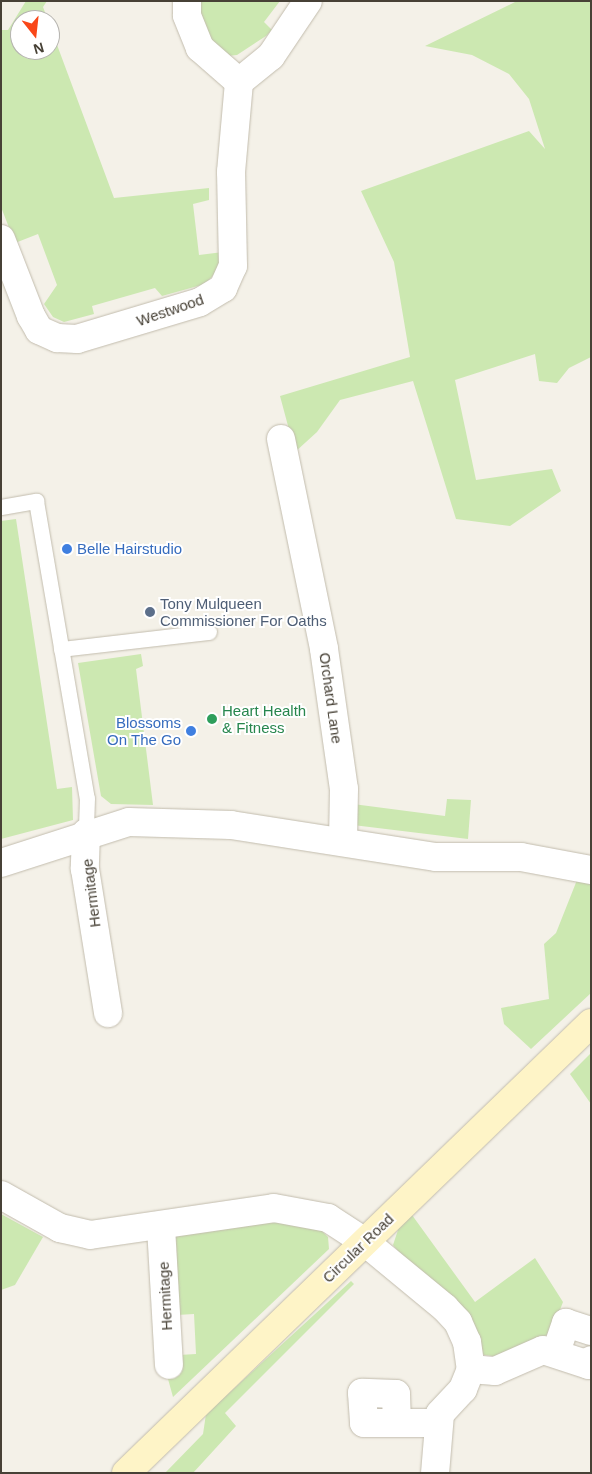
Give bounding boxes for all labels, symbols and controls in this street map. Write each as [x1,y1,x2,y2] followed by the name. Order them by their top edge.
[10,10,60,60] north arrow
[32,39,46,58] text: N
[134,290,206,330] street label: Westwood
[77,540,182,558] place label: Belle Hairstudio
[61,543,73,555] marker: Belle Hairstudio
[160,594,327,629] place label: Tony Mulqueen Commissioner For Oaths
[144,606,156,618] marker: Tony Mulqueen Commissioner For Oaths
[316,651,346,745] street label: Orchard Lane
[222,701,306,736] place label: Heart Health & Fitness
[107,713,181,748] place label: Blossoms On The Go
[206,713,218,725] marker: Heart Health & Fitness
[185,725,197,737] marker: Blossoms On The Go
[78,858,104,928] street label: Hermitage
[319,1210,397,1286] street label: Circular Road
[154,1261,176,1331] street label: Hermitage

